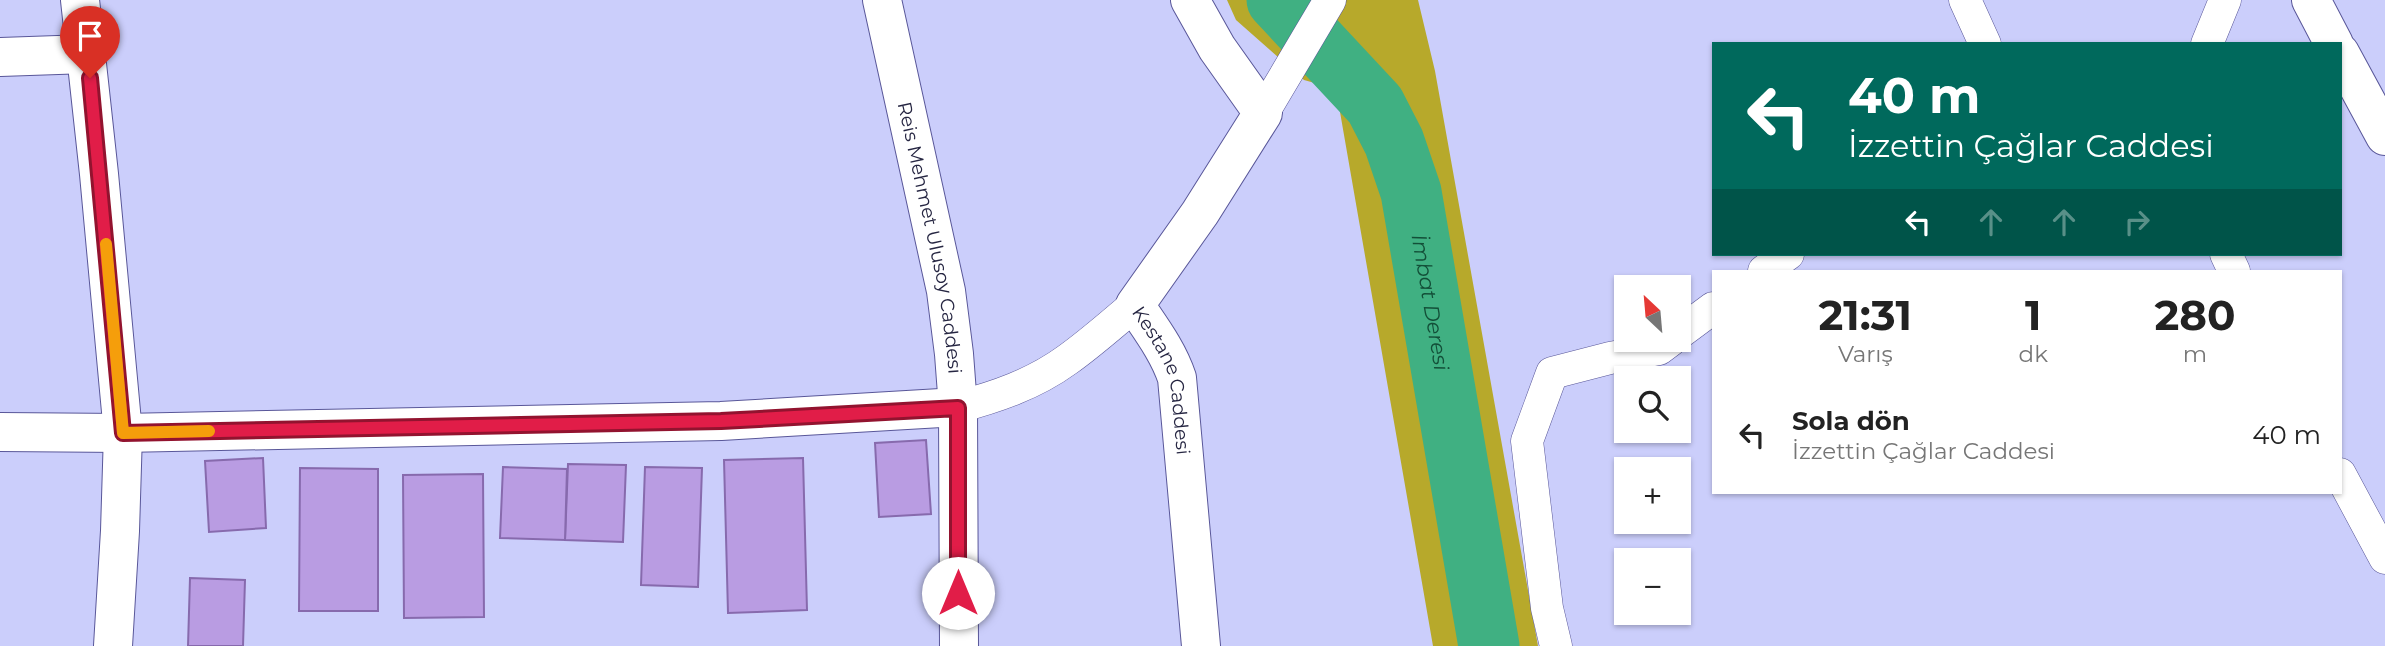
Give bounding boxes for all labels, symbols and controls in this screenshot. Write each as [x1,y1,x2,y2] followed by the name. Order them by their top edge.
[60,6,120,78] pin
[71,17,109,55] icon: arrive
[1848,66,1980,125] text: 40 m
[1733,70,1824,161] icon: left
[893,100,966,375] street label: Reis Mehmet Ulusoy Caddesi
[1848,126,2214,165] text: İzzettin Çağlar Caddesi
[1899,203,1937,241] icon: left
[1972,203,2010,241] icon: ahead
[2045,203,2083,241] icon: ahead
[2118,203,2156,241] icon: right
[1406,232,1455,373] water label: İmbat Deresi
[1614,275,1690,352] north arrow
[1614,275,1691,625] map controls
[1819,289,1912,341] text: 21:31
[2025,289,2041,341] text: 1
[2154,289,2235,341] text: 280
[1127,302,1195,456] street label: Kestane Caddesi
[1838,340,1893,368] text: Varış
[2019,340,2048,368] text: dk
[2183,340,2207,368] text: m
[1614,366,1691,443] button: search
[1792,405,1910,437] text: Sola dön
[1733,416,1771,454] icon: left
[2252,419,2321,451] text: 40 m
[1792,437,2055,465] text: İzzettin Çağlar Caddesi
[1614,457,1691,534] button: +
[1614,548,1691,625] button: −
[921,556,995,630] position arrow

